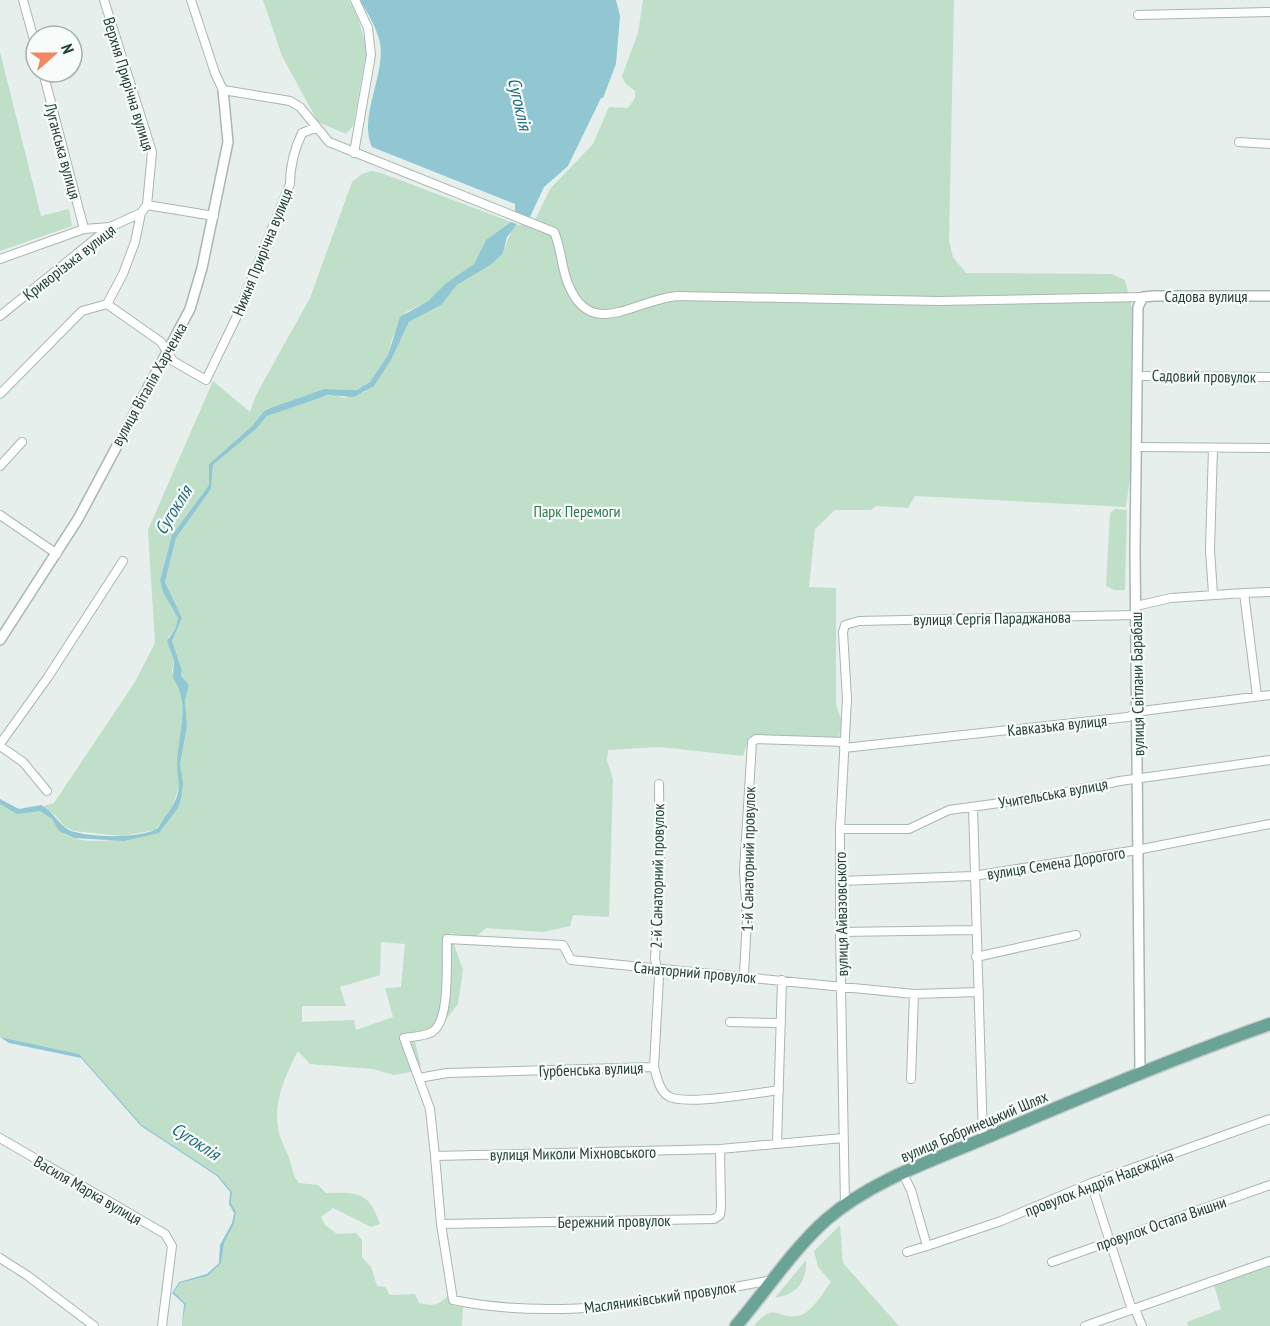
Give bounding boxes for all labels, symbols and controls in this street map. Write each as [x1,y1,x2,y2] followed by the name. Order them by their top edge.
[99,15,159,153] street label: Верхня Прирічна вулиця
[24,24,84,84] north arrow
[57,41,79,56] text: N
[503,75,538,134] water label: Сугоклія
[40,100,85,201] street label: Луганська вулиця
[227,185,297,319] street label: Нижня Прирічна вулиця
[19,220,119,304] street label: Криворізька вулиця
[1165,286,1247,306] street label: Садова вулиця
[107,319,191,449] street label: вулиця Віталія Харченка
[1152,365,1257,387] street label: Садовий провулок
[149,480,198,539] water label: Сугоклія
[534,501,620,521] park label: Парк Перемоги
[913,607,1071,629] street label: вулиця Сергія Параджанова
[1126,612,1148,756] street label: вулиця Світлани Барабаш
[1006,710,1108,740] street label: Кавказька вулиця
[997,774,1109,812] street label: Учительська вулиця
[737,785,759,932] street label: 1-й Санаторний провулок
[646,802,668,949] street label: 2-й Санаторний провулок
[986,842,1126,884] street label: вулиця Семена Дорогого
[830,851,852,976] street label: вулиця Айвазовського
[633,957,758,987] street label: Санаторний провулок
[538,1057,644,1081] street label: Гурбенська вулиця
[897,1086,1051,1166] street label: вулиця Бобринецький Шлях
[167,1117,226,1166] water label: Сугоклія
[490,1142,656,1164] street label: вулиця Миколи Міхновського
[1022,1145,1176,1221] street label: провулок Андрія Надєждіна
[30,1151,146,1229] street label: Василя Марка вулиця
[1093,1191,1229,1255] street label: провулок Остапа Вишни
[557,1210,671,1232] street label: Бережний провулок
[583,1276,738,1318] street label: Масляниківський провулок

